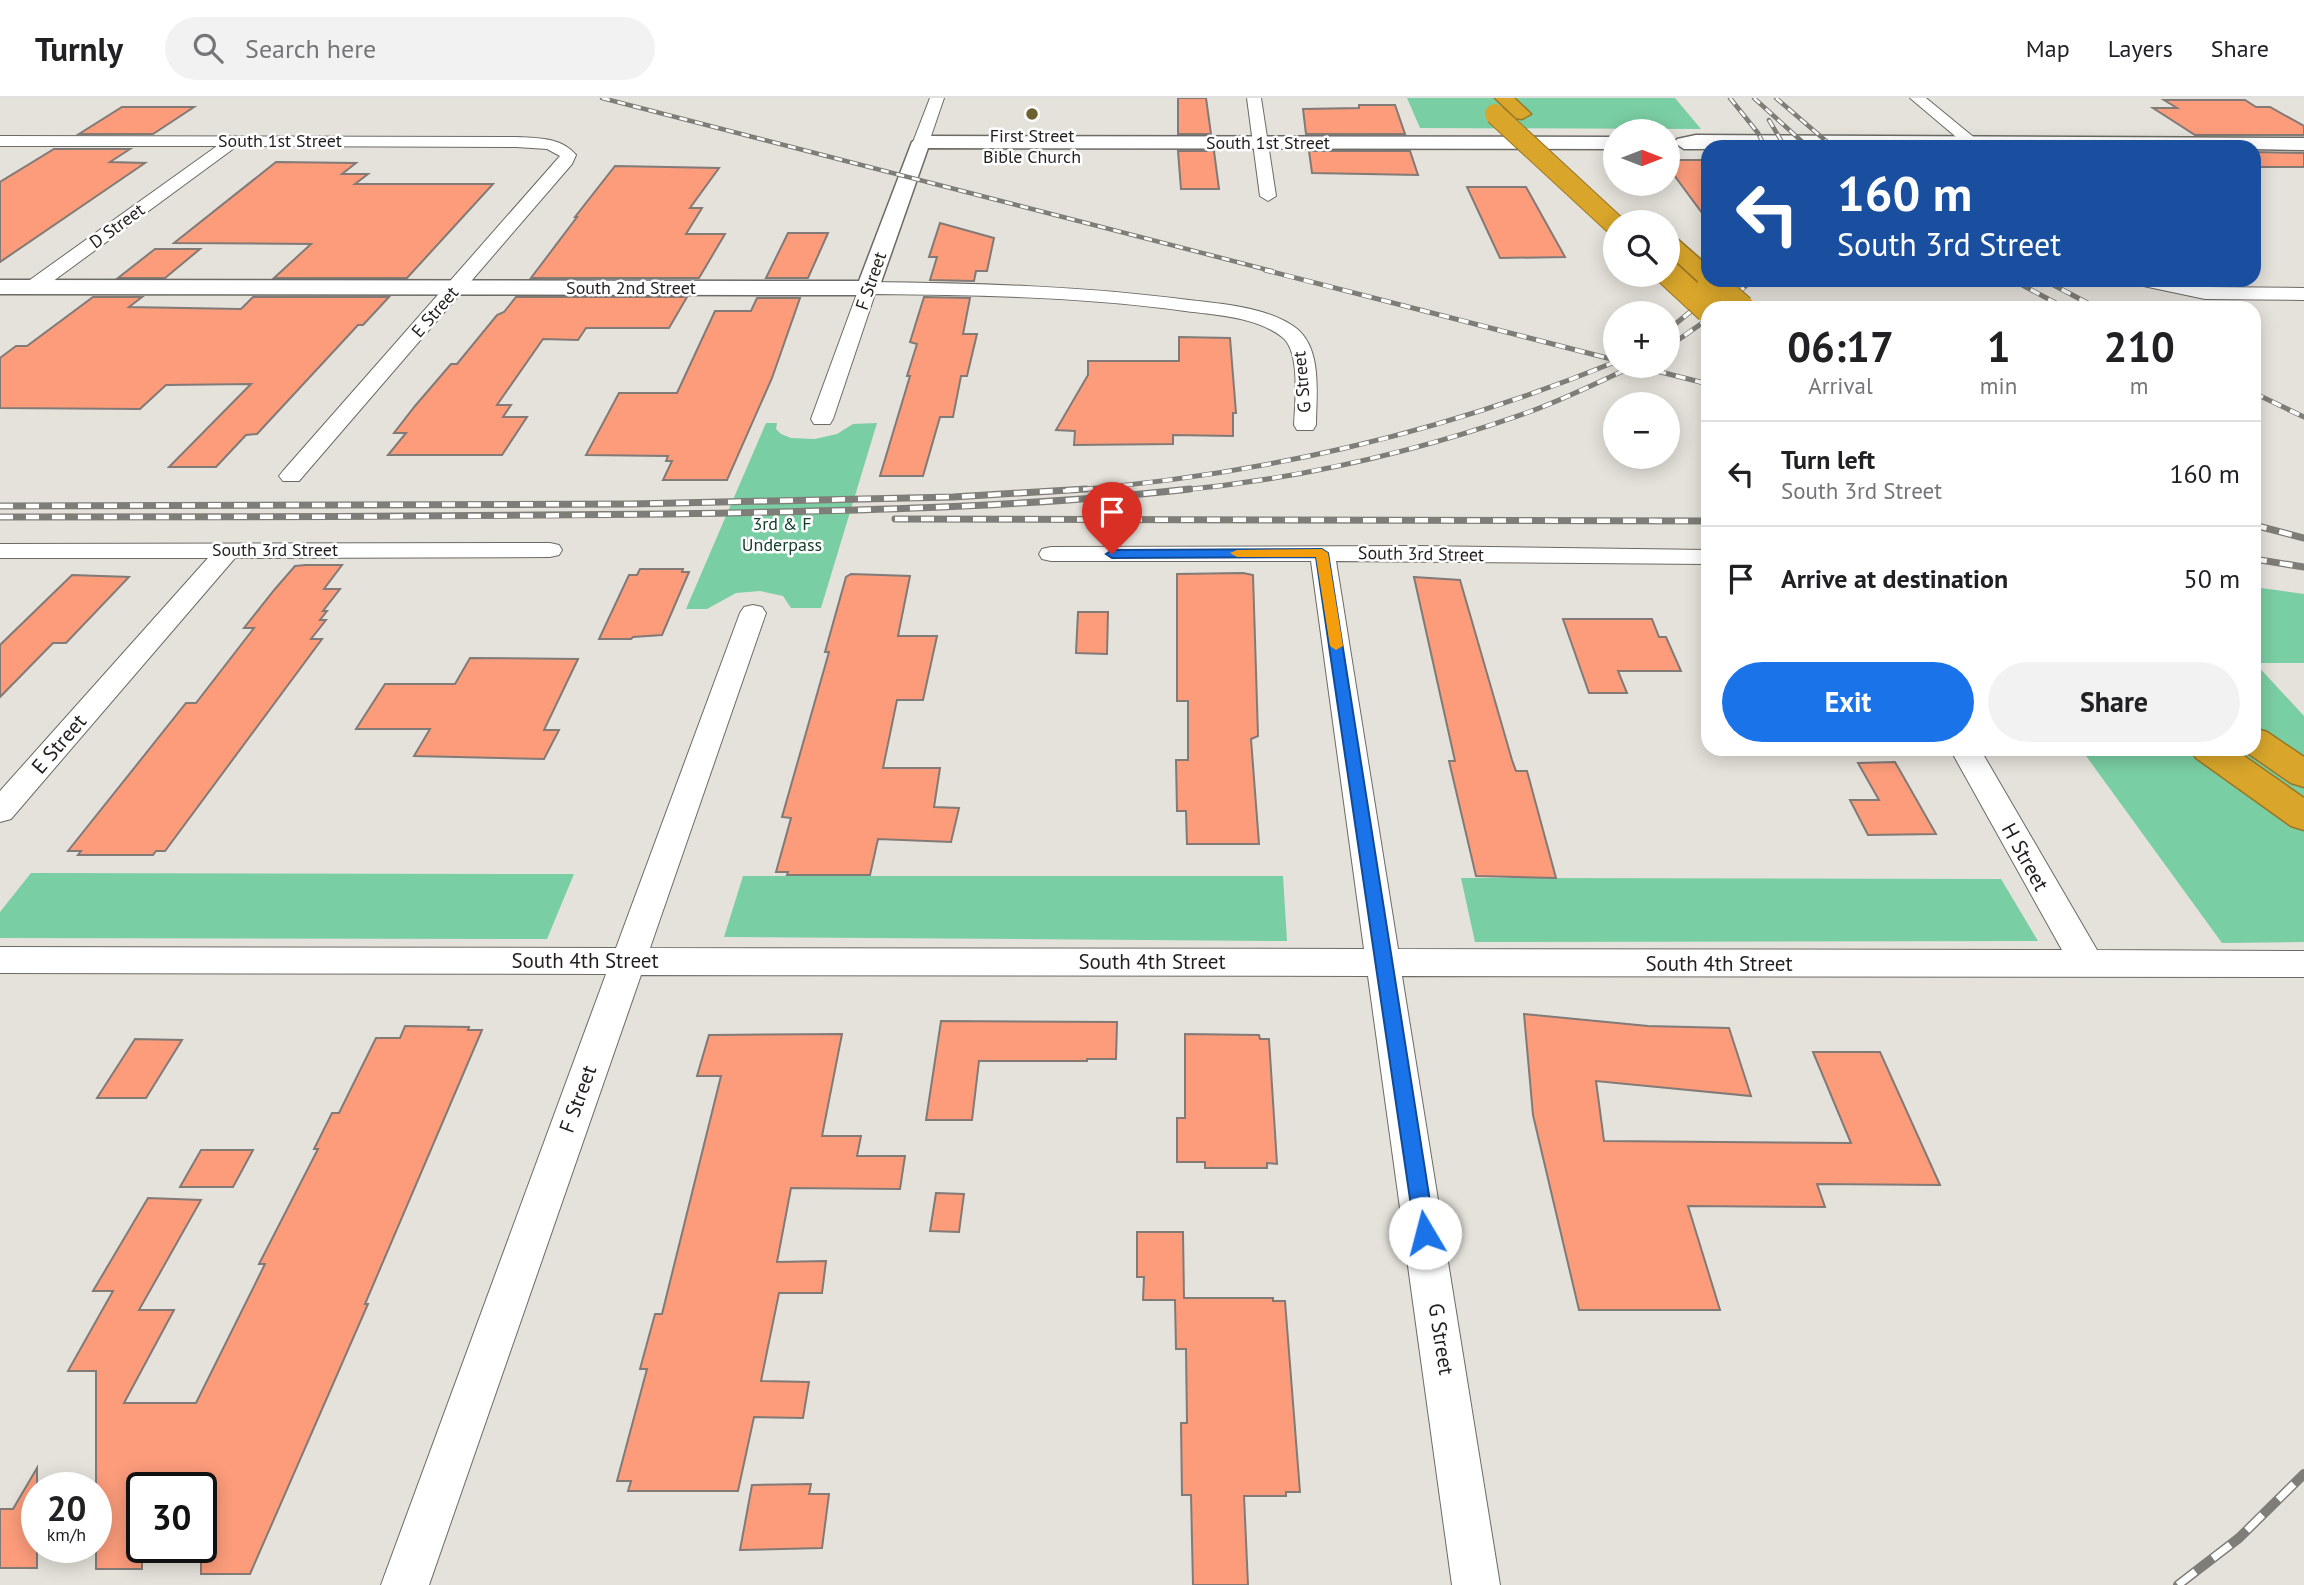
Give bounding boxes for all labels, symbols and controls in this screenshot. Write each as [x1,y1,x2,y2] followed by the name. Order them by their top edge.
[165,17,655,80] search box
[35,27,123,70] text: Turnly
[189,29,227,67] icon: search
[245,32,376,65] text: Search here
[2026,33,2070,64] text: Map
[2108,33,2173,64] text: Layers
[2211,33,2269,64] text: Share
[1024,106,1040,122] marker: First Street Bible Church
[1603,119,1680,196] north arrow
[1603,119,1680,469] map controls
[983,124,1081,168] place label: First Street Bible Church
[218,129,342,152] street label: South 1st Street
[1206,131,1330,154] street label: South 1st Street
[1837,161,1972,225] text: 160 m
[1722,168,1813,259] icon: left
[85,198,149,253] street label: D Street
[1603,210,1680,287] button: search
[1837,223,2061,265] text: South 3rd Street
[850,249,891,313] street label: F Street
[566,276,696,299] street label: South 2nd Street
[406,281,463,342] street label: E Street
[1603,301,1680,378] button: +
[1787,319,1894,374] text: 06:17
[1987,319,2010,374] text: 1
[2103,319,2175,374] text: 210
[1287,350,1316,414] street label: G Street
[1808,371,1873,400] text: Arrival
[1980,371,2017,400] text: min
[2130,371,2148,400] text: m
[1603,392,1680,469] button: −
[1781,443,1875,476] text: Turn left
[1722,455,1760,493] icon: left
[2169,457,2240,490] text: 160 m
[1781,476,1942,505] text: South 3rd Street
[1082,482,1142,554] pin
[1093,493,1131,531] icon: arrive
[742,512,822,556] park label: 3rd & F Underpass
[212,538,338,561] street label: South 3rd Street
[1358,541,1484,566] street label: South 3rd Street
[1722,560,1760,598] icon: arrive
[1781,562,2008,595] text: Arrive at destination
[2184,562,2240,595] text: 50 m
[1722,662,1974,742] button: Exit
[1988,662,2240,742] button: Share
[25,708,92,779] street label: E Street
[1996,818,2055,895] street label: H Street
[511,947,659,974] street label: South 4th Street
[1078,948,1226,975] street label: South 4th Street
[1645,950,1793,977] street label: South 4th Street
[553,1061,602,1136] street label: F Street
[1388,1196,1462,1270] position arrow
[1423,1301,1460,1377] street label: G Street
[126,1472,217,1563] speed limit sign: 30
[47,1485,86,1531] text: 20
[47,1523,86,1546] text: km/h

